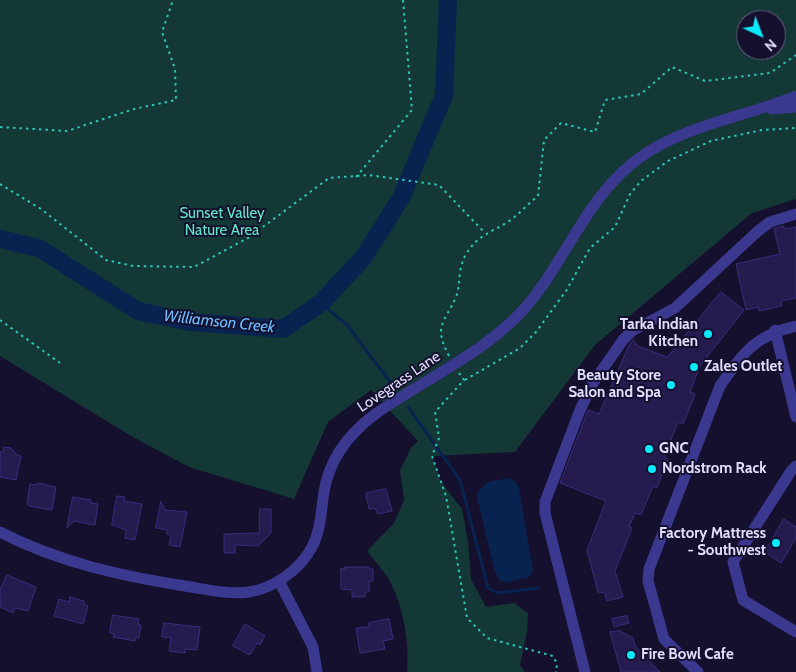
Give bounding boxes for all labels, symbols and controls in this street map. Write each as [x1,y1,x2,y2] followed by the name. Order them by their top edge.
[736,10,786,60] north arrow
[761,35,780,55] text: N
[179,205,265,240] park label: Sunset Valley Nature Area
[162,307,276,337] water label: Williamson Creek
[620,316,698,351] place label: Tarka Indian Kitchen
[702,328,714,340] marker: Tarka Indian Kitchen
[354,348,444,416] street label: Lovegrass Lane
[704,358,782,376] place label: Zales Outlet
[688,361,700,373] marker: Zales Outlet
[568,367,661,402] place label: Beauty Store Salon and Spa
[665,379,677,391] marker: Beauty Store Salon and Spa
[659,440,689,458] place label: GNC
[643,443,655,455] marker: GNC
[662,460,766,478] place label: Nordstrom Rack
[646,463,658,475] marker: Nordstrom Rack
[659,525,766,560] place label: Factory Mattress - Southwest
[770,537,782,549] marker: Factory Mattress - Southwest
[641,646,734,664] place label: Fire Bowl Cafe
[625,649,637,661] marker: Fire Bowl Cafe

